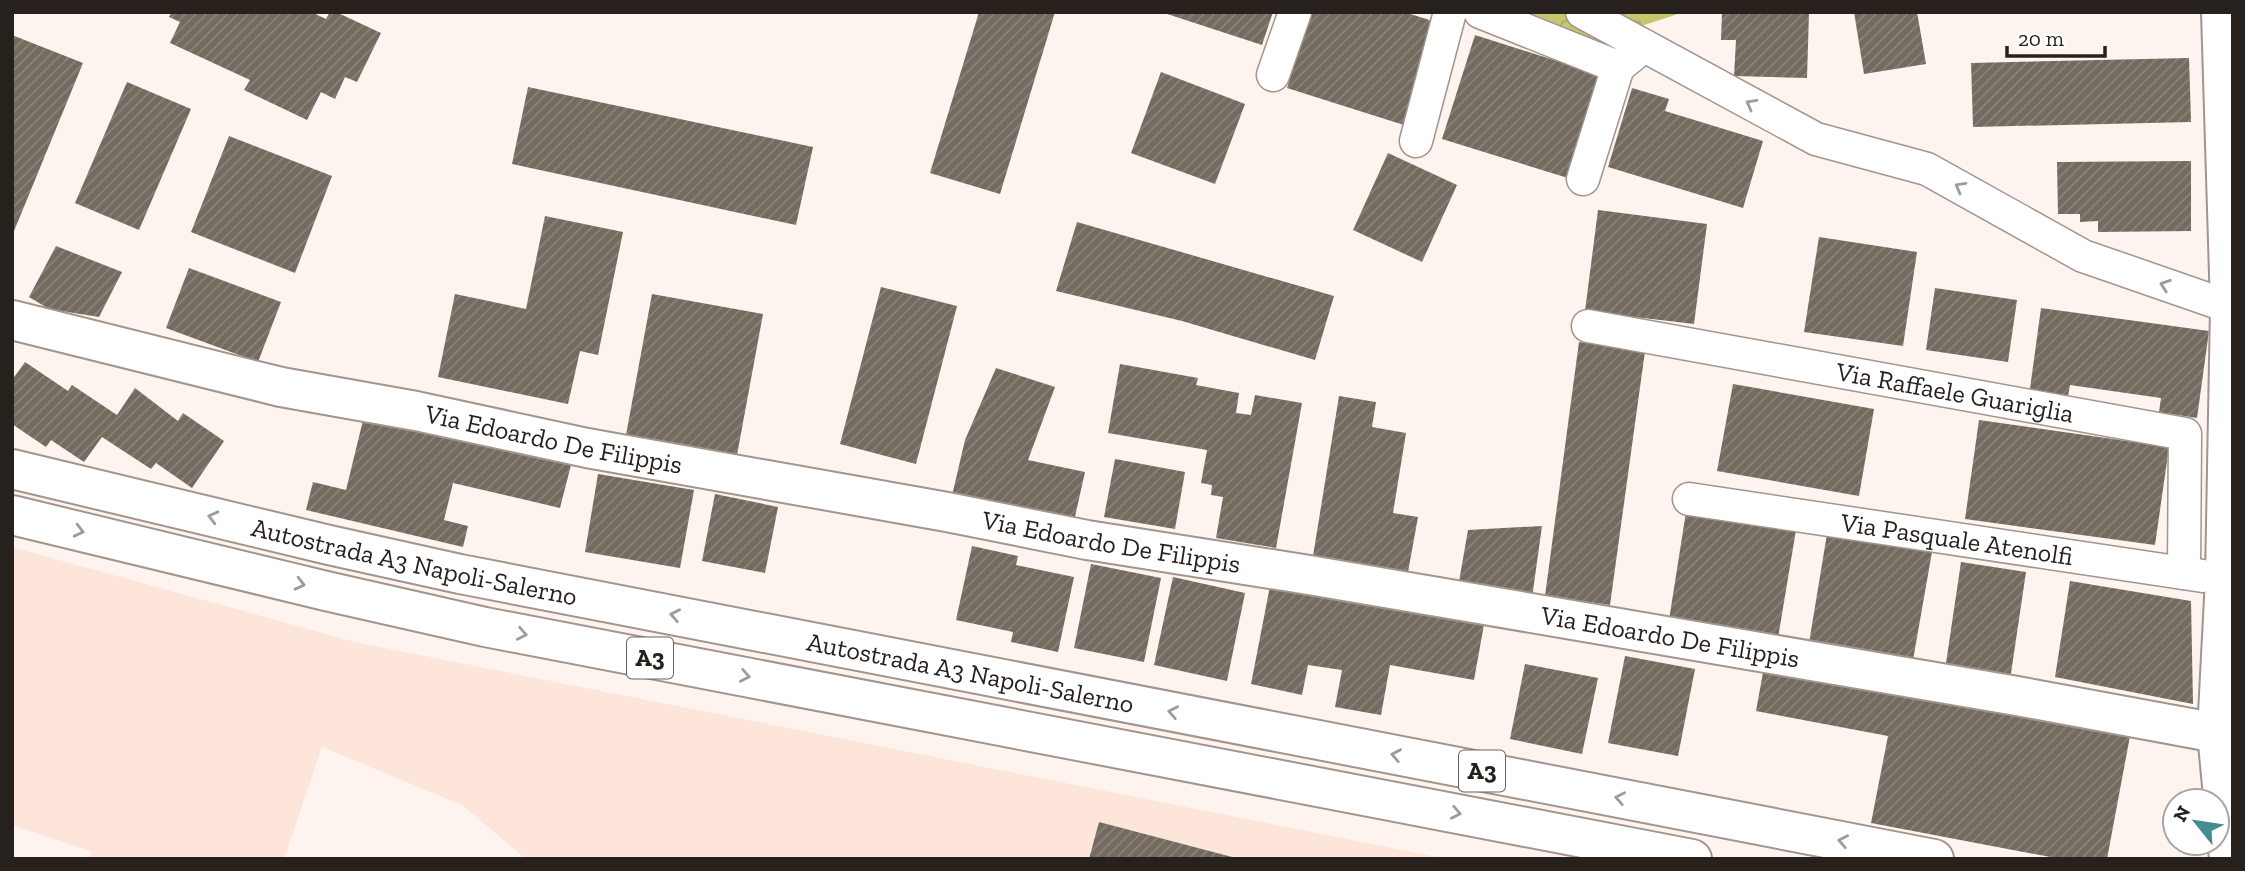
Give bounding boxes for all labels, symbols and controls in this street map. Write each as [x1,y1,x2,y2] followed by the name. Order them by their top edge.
[2007,14,2105,58] scale bar
[2018,26,2064,51] text: 20 m
[1745,99,1758,112] one-way arrow
[1955,182,1968,195] one-way arrow
[2160,279,2172,293] one-way arrow
[1833,355,2077,430] street label: Via Raffaele Guariglia
[421,397,685,481] street label: Via Edoardo De Filippis
[978,503,1243,580] street label: Via Edoardo De Filippis
[1838,506,2076,572] street label: Via Pasquale Atenolfi
[207,511,219,525] one-way arrow
[248,511,580,612] street label: Autostrada A3 Napoli-Salerno
[72,523,84,537] one-way arrow
[294,576,306,590] one-way arrow
[1538,599,1802,675] street label: Via Edoardo De Filippis
[669,609,681,624] one-way arrow
[516,625,528,640] one-way arrow
[804,625,1137,720] street label: Autostrada A3 Napoli-Salerno
[627,638,673,678] road number: A3
[739,668,751,683] one-way arrow
[1167,705,1179,720] one-way arrow
[1390,748,1402,763] one-way arrow
[1459,750,1505,792] road number: A3
[2161,787,2231,857] north arrow
[1614,791,1626,806] one-way arrow
[2168,802,2195,826] text: N
[1450,804,1462,819] one-way arrow
[1837,834,1849,849] one-way arrow

